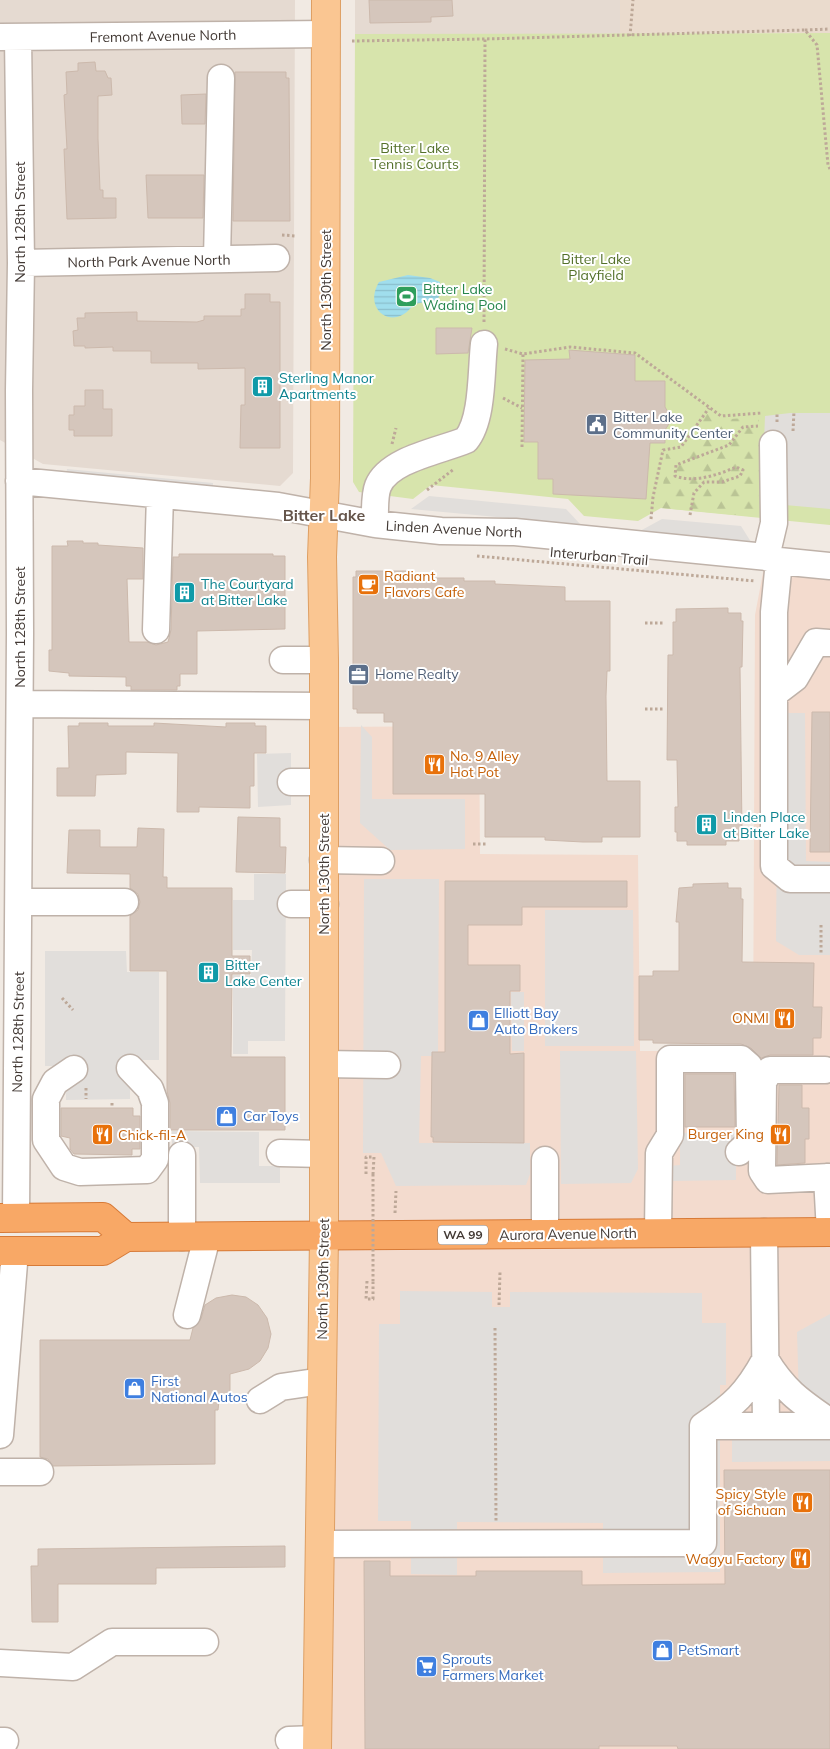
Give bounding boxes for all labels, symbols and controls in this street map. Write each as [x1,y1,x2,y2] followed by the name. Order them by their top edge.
[89,26,237,46] street label: Fremont Avenue North
[371,139,459,173] park label: Bitter Lake Tennis Courts
[11,161,29,283] street label: North 128th Street
[317,229,335,351] street label: North 130th Street
[561,250,631,284] park label: Bitter Lake Playfield
[67,251,231,271] street label: North Park Avenue North
[423,280,506,314] place label: Bitter Lake Wading Pool
[395,285,419,309] sports icon: Bitter Lake Wading Pool
[279,369,375,403] place label: Sterling Manor Apartments
[251,374,275,398] building icon: Sterling Manor Apartments
[613,408,734,442] place label: Bitter Lake Community Center
[585,413,609,437] public building icon: Bitter Lake Community Center
[283,505,366,525] district label: Bitter Lake
[385,516,523,542] street label: Linden Avenue North
[549,543,649,569] street label: Interurban Trail
[11,566,29,688] street label: North 128th Street
[384,567,464,601] place label: Radiant Flavors Cafe
[356,572,380,596] cafe icon: Radiant Flavors Cafe
[201,575,294,609] place label: The Courtyard at Bitter Lake
[173,580,197,604] building icon: The Courtyard at Bitter Lake
[347,662,371,686] office icon: Home Realty
[375,665,459,683] place label: Home Realty
[450,747,520,781] place label: No. 9 Alley Hot Pot
[422,752,446,776] restaurant icon: No. 9 Alley Hot Pot
[723,808,809,842] place label: Linden Place at Bitter Lake
[315,813,333,935] street label: North 130th Street
[695,813,719,837] building icon: Linden Place at Bitter Lake
[225,956,303,990] place label: Bitter Lake Center
[197,961,221,985] building icon: Bitter Lake Center
[8,971,28,1093] street label: North 128th Street
[494,1004,578,1038] place label: Elliott Bay Auto Brokers
[773,1006,797,1030] restaurant icon: ONMI
[466,1009,490,1033] shop icon: Elliott Bay Auto Brokers
[732,1009,769,1027] place label: ONMI
[215,1104,239,1128] shop icon: Car Toys
[243,1107,299,1125] place label: Car Toys
[768,1122,792,1146] restaurant icon: Burger King
[90,1123,114,1147] restaurant icon: Chick-fil-A
[688,1125,764,1143] place label: Burger King
[118,1126,187,1144] place label: Chick-fil-A
[313,1218,333,1340] street label: North 130th Street
[499,1224,637,1244] street label: Aurora Avenue North
[438,1226,488,1244] road number: WA 99
[151,1372,248,1406] place label: First National Autos
[123,1377,147,1401] shop icon: First National Autos
[715,1485,786,1519] place label: Spicy Style of Sichuan
[790,1490,814,1514] restaurant icon: Spicy Style of Sichuan
[789,1547,813,1571] restaurant icon: Wagyu Factory
[686,1550,786,1568] place label: Wagyu Factory
[650,1638,674,1662] shop icon: PetSmart
[678,1641,739,1659] place label: PetSmart
[442,1650,544,1684] place label: Sprouts Farmers Market
[414,1655,438,1679] supermarket icon: Sprouts Farmers Market

